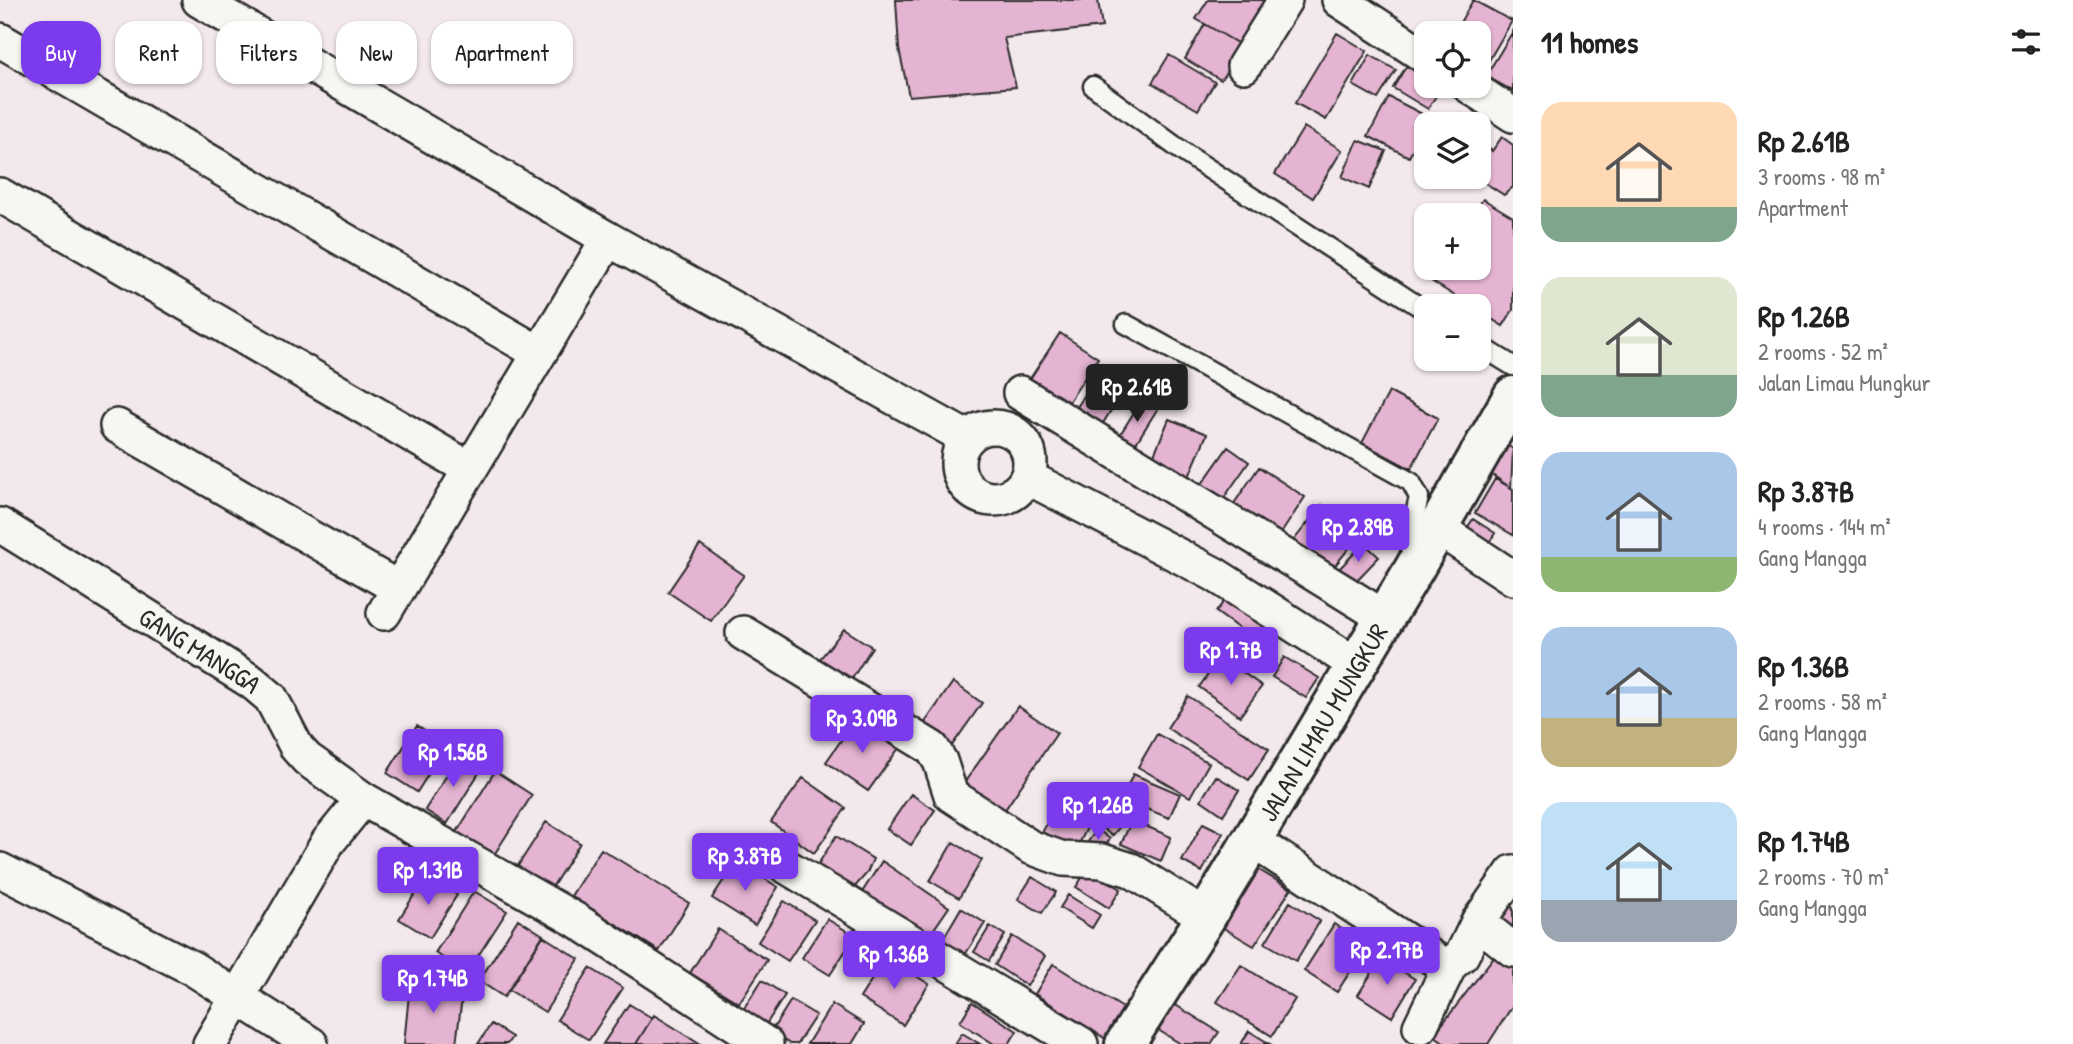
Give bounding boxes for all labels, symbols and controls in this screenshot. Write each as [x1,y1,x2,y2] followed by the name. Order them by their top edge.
[21,21,101,84] chip: Buy
[115,21,202,84] chip: Rent
[216,21,322,84] chip: Filters
[336,21,417,84] chip: New
[431,21,573,84] chip: Apartment
[1414,21,1491,371] map controls
[1414,21,1491,98] button: locate
[1541,22,1638,62] text: 11 homes
[2007,23,2045,61] icon: filters
[1414,112,1491,189] button: layers
[1758,121,1850,161] text: Rp 2.61B
[1597,130,1681,214] icon: home
[1758,161,1885,192] text: 3 rooms · 98 m²
[1758,192,1848,223] text: Apartment
[1414,203,1491,280] button: +
[1414,294,1491,371] button: −
[1758,296,1850,336] text: Rp 1.26B
[1597,305,1681,389] icon: home
[1758,336,1888,367] text: 2 rooms · 52 m²
[1065,364,1209,424] pin: Rp 2.61B
[1758,367,1930,398] text: Jalan Limau Mungkur
[1102,371,1172,402] text: Rp 2.61B
[1758,471,1854,511] text: Rp 3.87B
[1597,480,1681,564] icon: home
[1286,504,1430,564] pin: Rp 2.89B
[1322,511,1394,542] text: Rp 2.89B
[1758,511,1891,542] text: 4 rooms · 144 m²
[1758,542,1867,573] text: Gang Mangga
[133,599,269,701] street label: GANG MANGGA
[1250,616,1395,827] street label: JALAN LIMAU MUNGKUR
[1166,628,1296,687] pin: Rp 1.7B
[1200,634,1262,665] text: Rp 1.7B
[1758,646,1849,686] text: Rp 1.36B
[1597,655,1681,739] icon: home
[1758,686,1887,717] text: 2 rooms · 58 m²
[790,696,934,755] pin: Rp 3.09B
[826,702,898,733] text: Rp 3.09B
[1758,717,1867,748] text: Gang Mangga
[381,730,525,789] pin: Rp 1.56B
[418,736,488,767] text: Rp 1.56B
[1026,782,1170,842] pin: Rp 1.26B
[1063,789,1133,820] text: Rp 1.26B
[1758,821,1850,861] text: Rp 1.74B
[1597,830,1681,914] icon: home
[673,834,817,893] pin: Rp 3.87B
[708,840,782,871] text: Rp 3.87B
[356,848,500,907] pin: Rp 1.31B
[393,854,463,885] text: Rp 1.31B
[1758,861,1889,892] text: 2 rooms · 70 m²
[1758,892,1867,923] text: Gang Mangga
[1315,928,1459,987] pin: Rp 2.17B
[822,932,966,991] pin: Rp 1.36B
[1351,934,1423,965] text: Rp 2.17B
[859,938,929,969] text: Rp 1.36B
[361,956,505,1015] pin: Rp 1.74B
[398,962,468,993] text: Rp 1.74B

